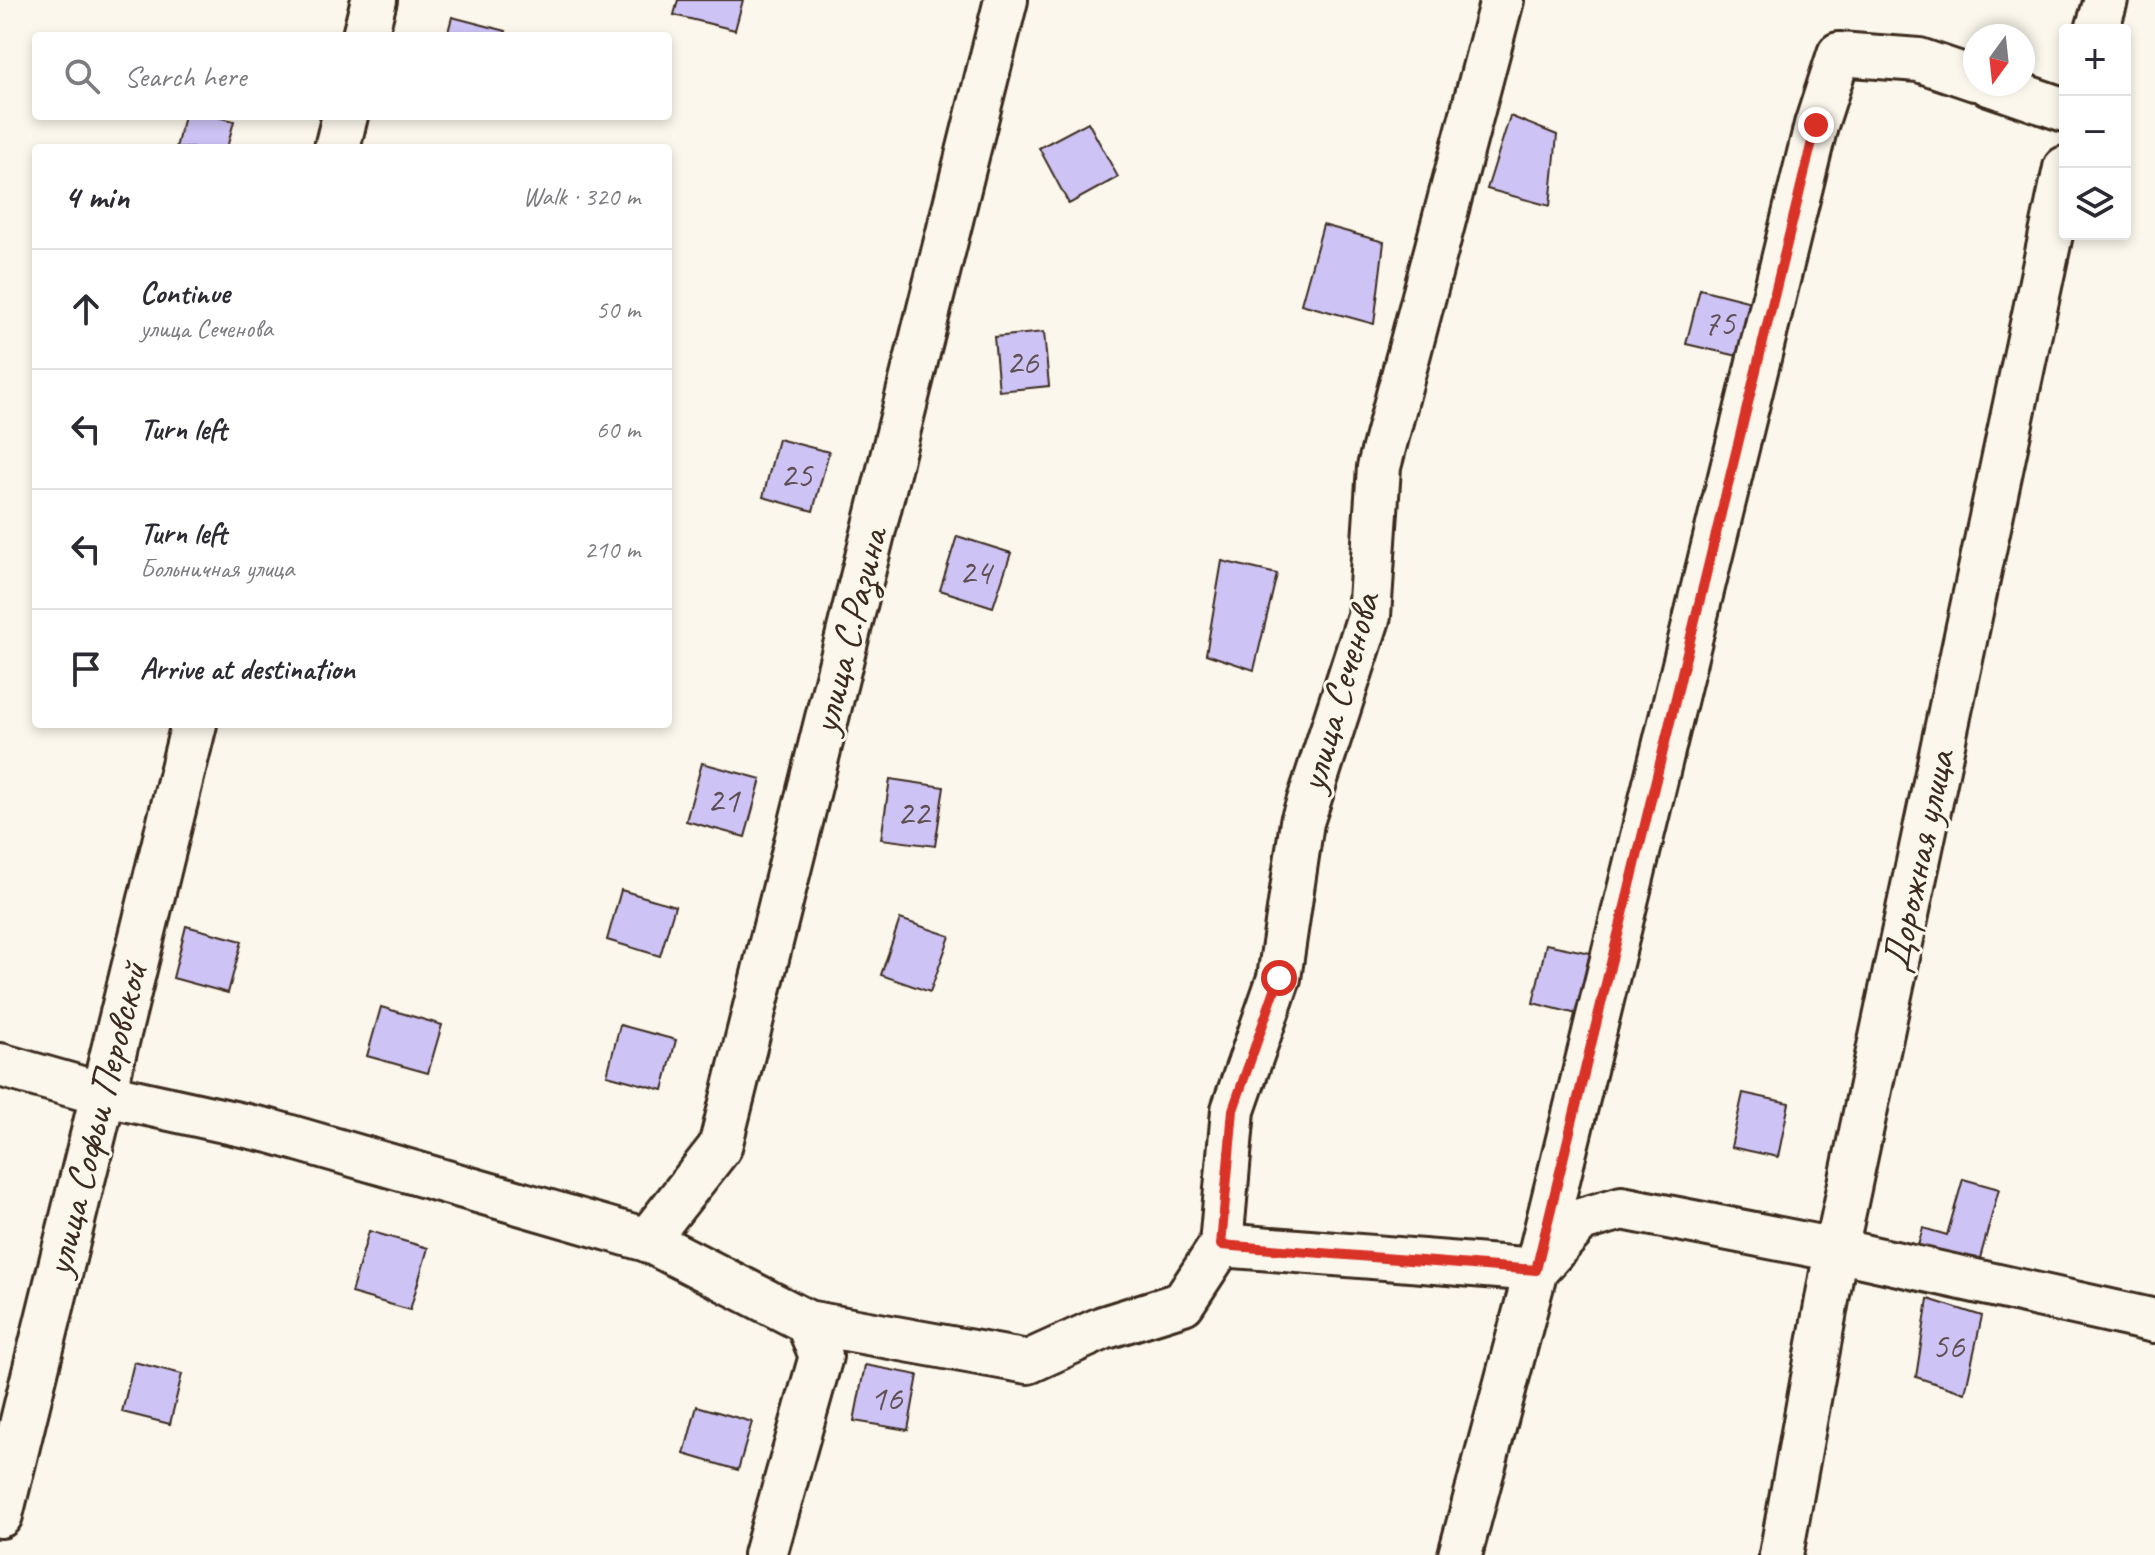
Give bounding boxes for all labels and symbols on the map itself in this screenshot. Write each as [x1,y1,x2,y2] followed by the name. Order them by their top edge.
[1963,24,2035,96] north arrow
[1798,107,1834,143] route end
[1703,300,1737,346] house number: 75
[1006,339,1040,385] house number: 26
[780,452,814,498] house number: 25
[799,520,899,740] street label: улица С.Разина
[959,549,995,595] house number: 24
[1286,584,1392,799] street label: улица Сеченова
[1870,743,1966,976] street label: Дорожная улица
[707,777,741,823] house number: 21
[897,790,932,836] house number: 22
[32,955,160,1283] street label: улица Софьи Перовской
[1261,960,1297,996] route start
[1932,1323,1966,1369] house number: 56
[870,1375,904,1421] house number: 16

